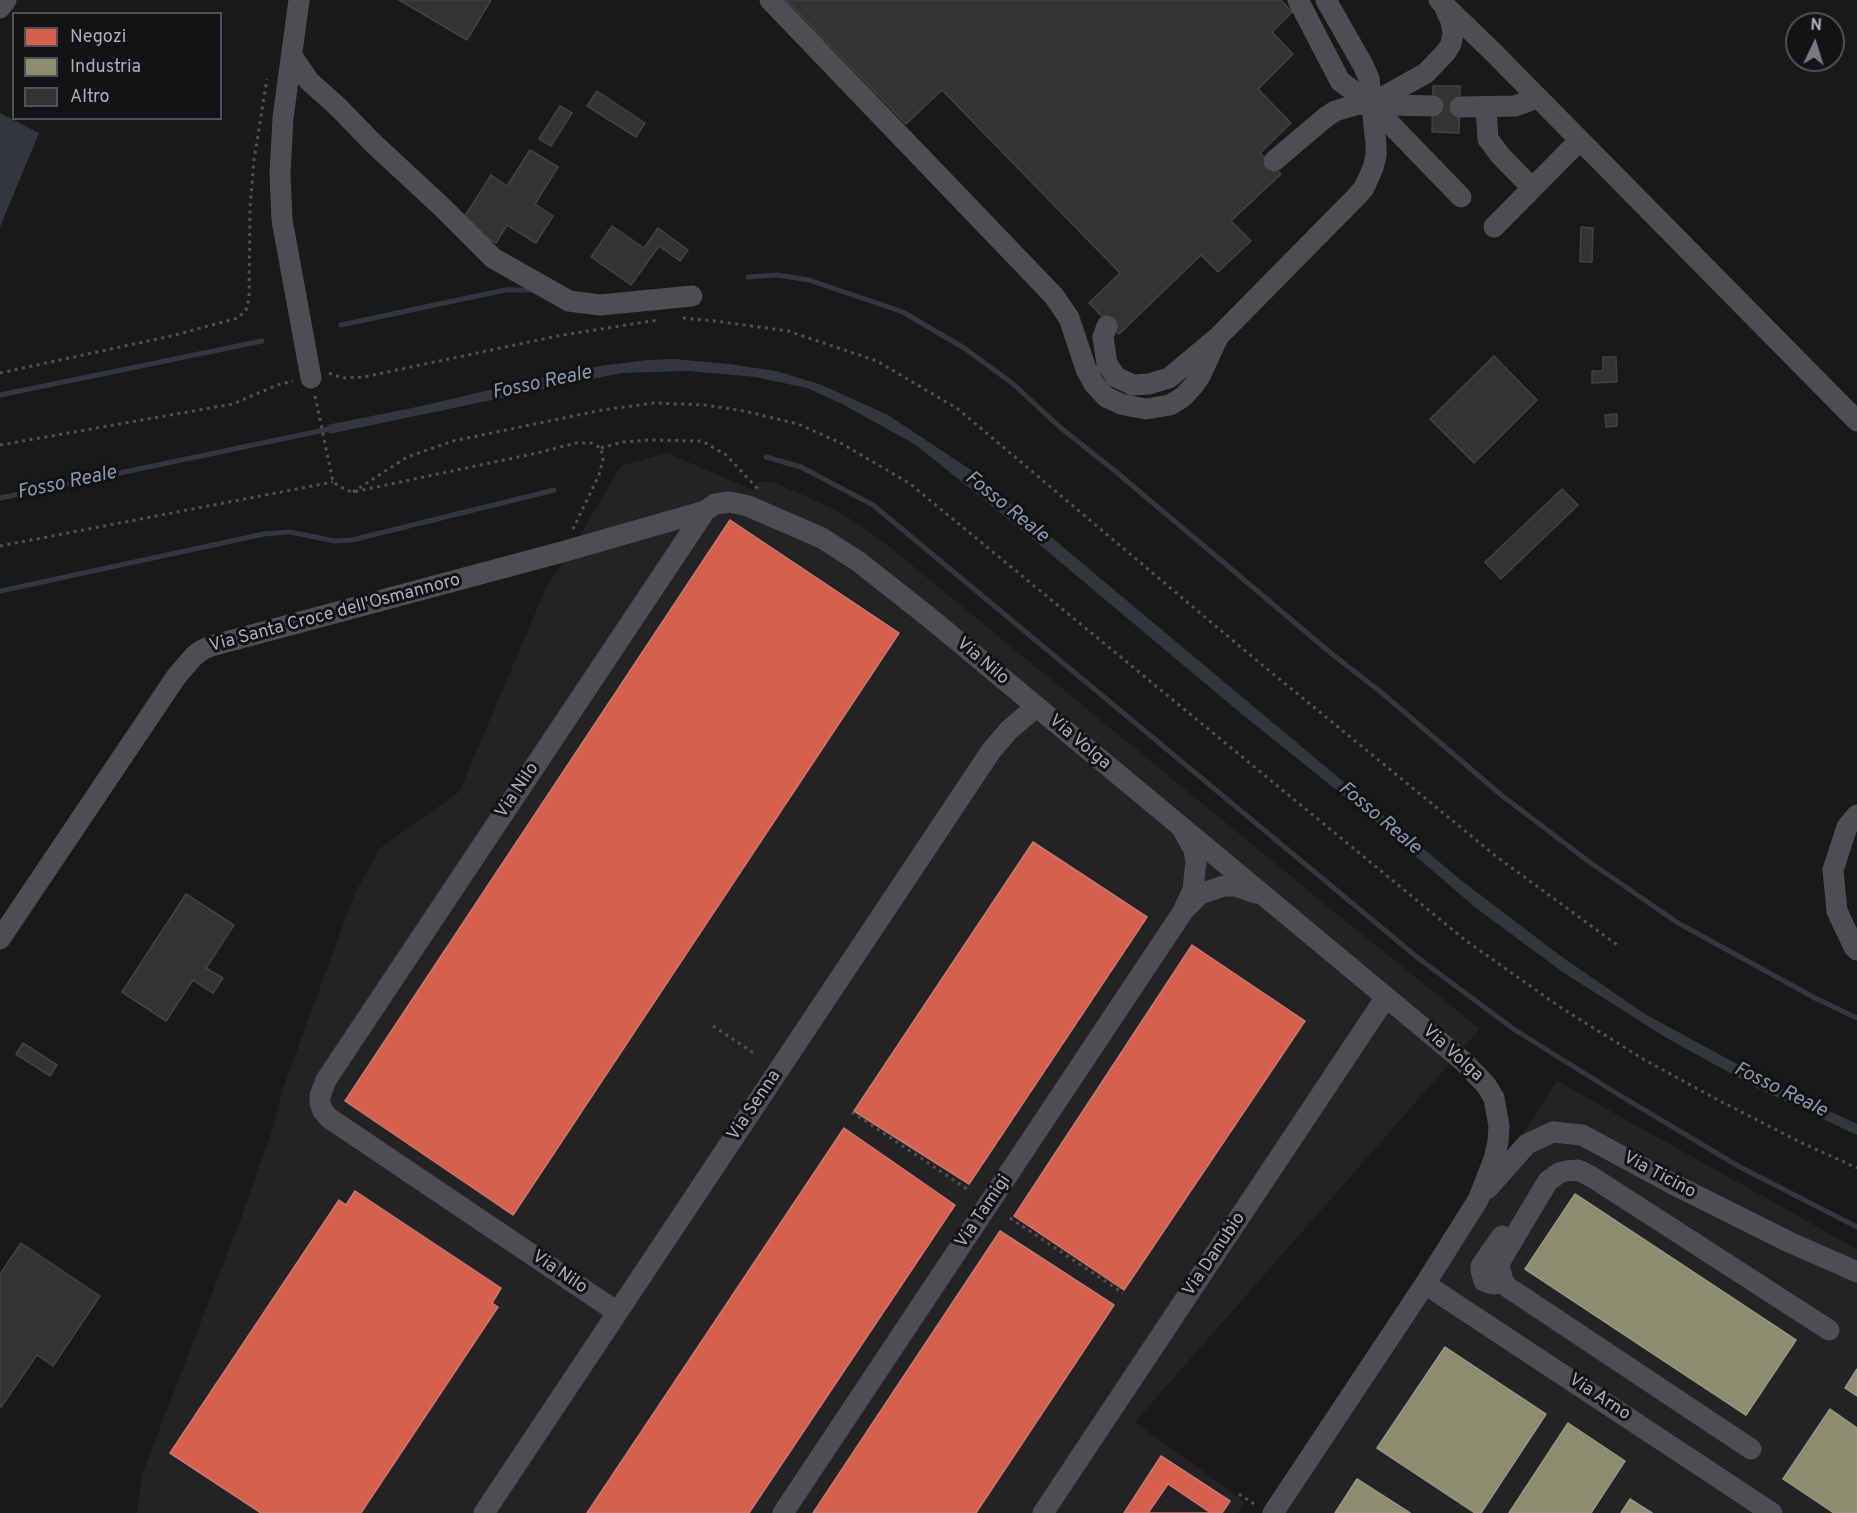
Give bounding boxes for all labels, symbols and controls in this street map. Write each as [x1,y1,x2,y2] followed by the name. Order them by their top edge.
[12,12,222,120] legend
[1785,12,1845,72] north arrow
[1810,16,1823,36] text: N
[70,26,126,49] text: Negozi
[70,56,141,79] text: Industria
[70,86,110,109] text: Altro
[490,362,594,406] water label: Fosso Reale
[15,462,119,506] water label: Fosso Reale
[959,467,1053,549] water label: Fosso Reale
[207,570,463,658] street label: Via Santa Croce dell'Osmannoro
[951,634,1013,690] street label: Via Nilo
[1044,711,1114,775] street label: Via Volga
[492,759,544,823] street label: Via Nilo
[1333,777,1425,861] water label: Fosso Reale
[1417,1021,1487,1087] street label: Via Volga
[1729,1058,1831,1124] water label: Fosso Reale
[724,1067,786,1145] street label: Via Senna
[1619,1148,1699,1204] street label: Via Ticino
[952,1171,1016,1253] street label: Via Tamigi
[1179,1209,1251,1301] street label: Via Danubio
[527,1247,591,1299] street label: Via Nilo
[1564,1370,1634,1426] street label: Via Arno

